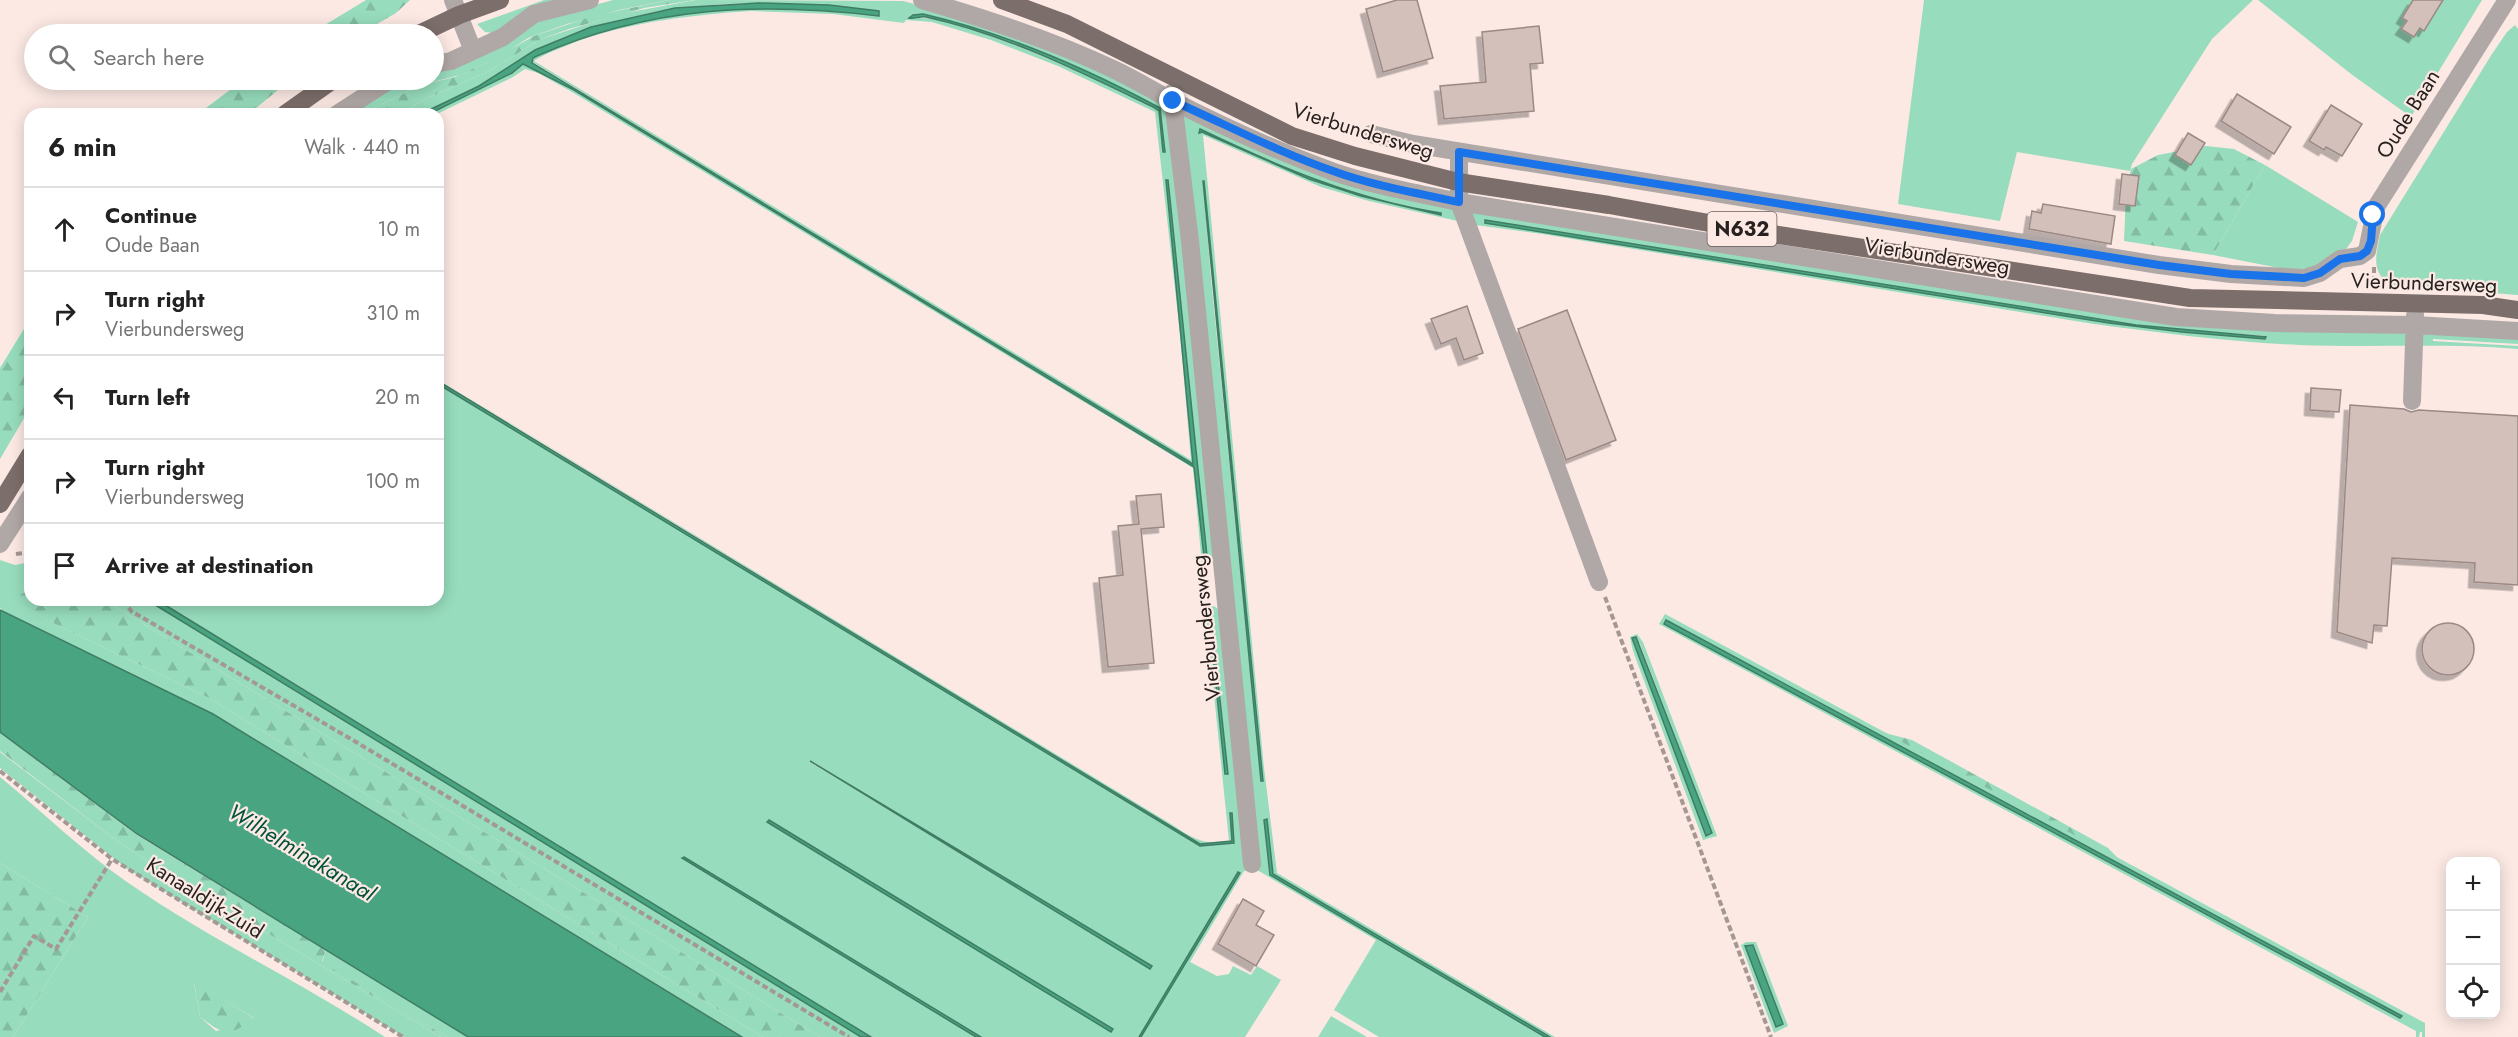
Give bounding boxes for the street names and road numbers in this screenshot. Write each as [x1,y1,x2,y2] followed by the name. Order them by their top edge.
[2369,64,2447,164] street label: Oude Baan
[1289,95,1437,167] street label: Vierbundersweg
[1708,212,1776,246] road number: N632
[1862,230,2012,282] street label: Vierbundersweg
[2350,265,2498,301] street label: Vierbundersweg
[1183,554,1229,702] street label: Vierbundersweg
[140,850,270,946] street label: Kanaaldijk-Zuid

